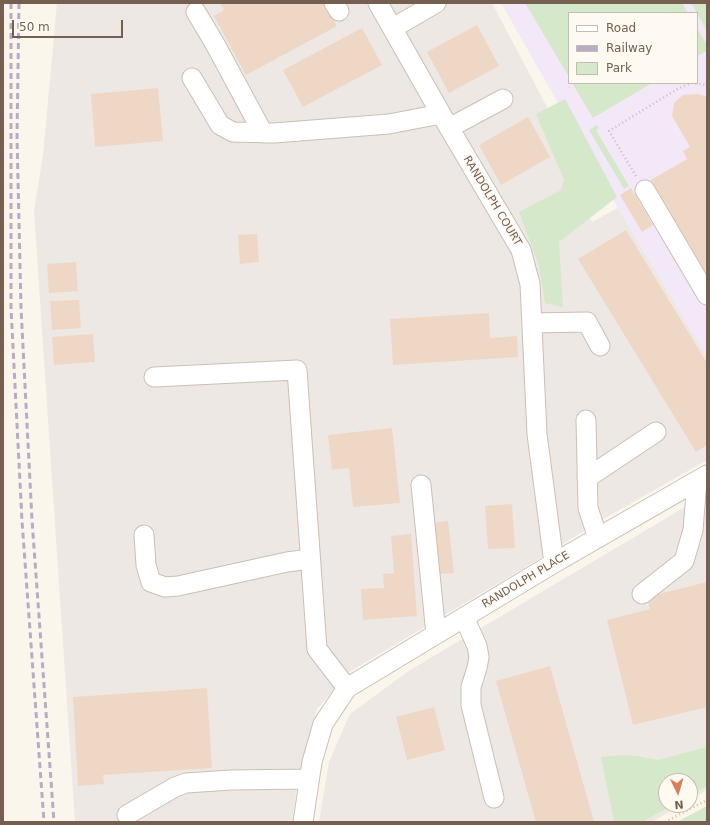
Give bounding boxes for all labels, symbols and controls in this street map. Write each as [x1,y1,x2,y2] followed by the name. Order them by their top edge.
[14,12,125,38] scale bar
[568,12,698,84] legend
[19,20,50,34] text: 50 m
[606,21,636,35] text: Road
[606,41,652,55] text: Railway
[606,61,632,75] text: Park
[460,154,524,248] street label: RANDOLPH COURT
[480,549,572,611] street label: RANDOLPH PLACE
[658,773,698,813] north arrow
[674,798,684,811] text: N

